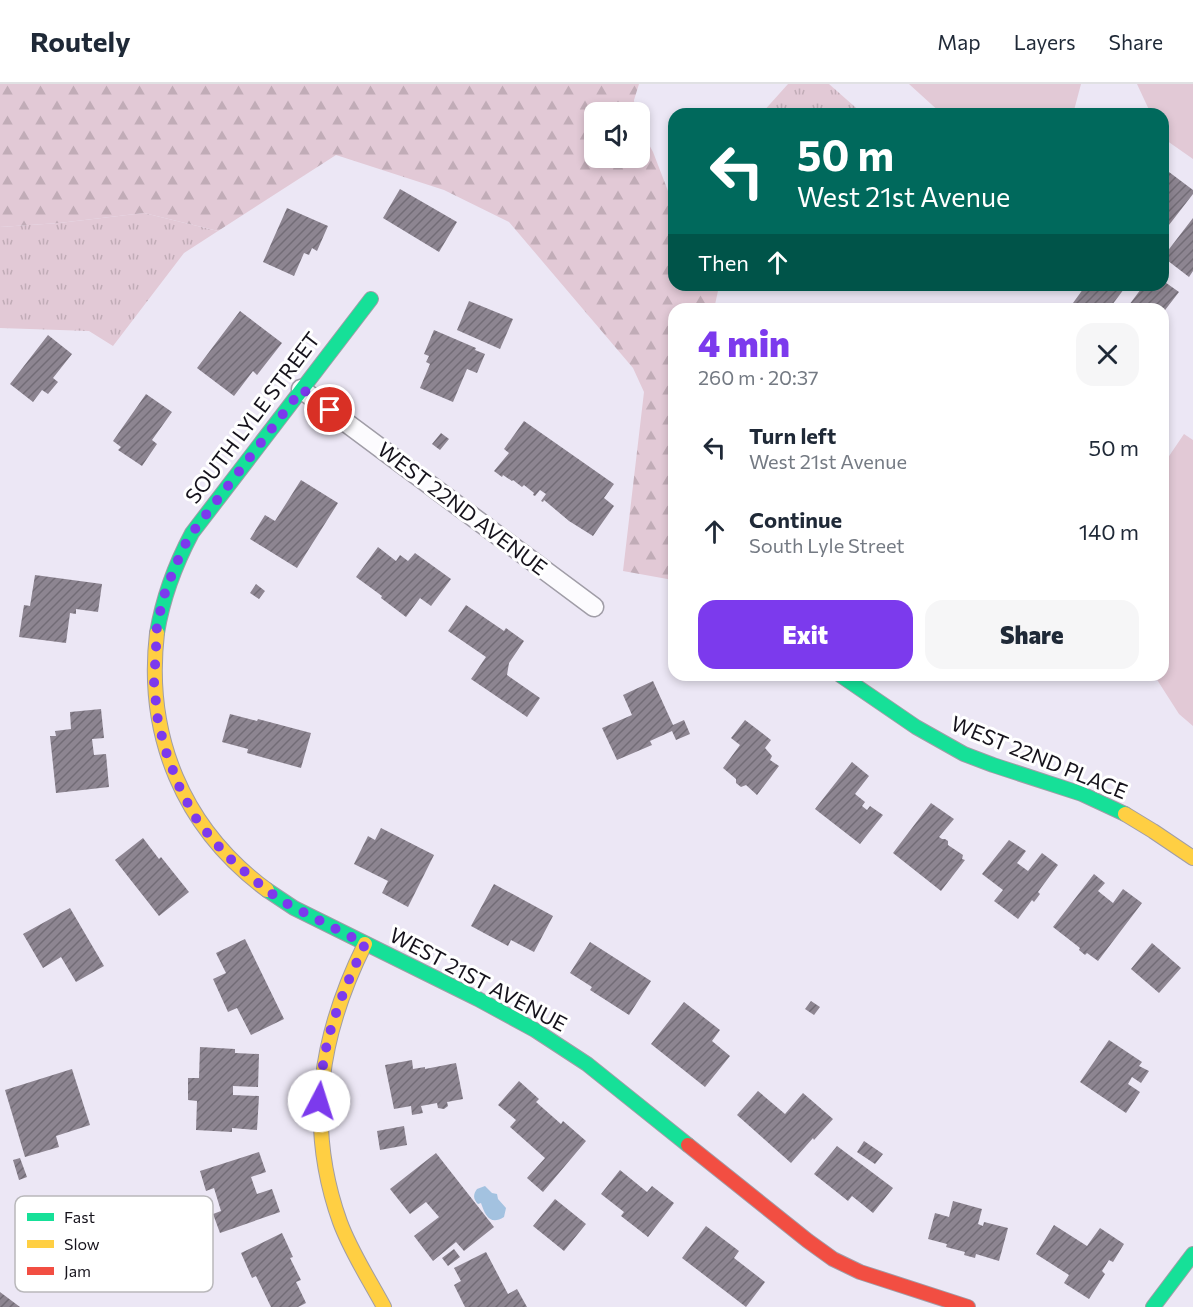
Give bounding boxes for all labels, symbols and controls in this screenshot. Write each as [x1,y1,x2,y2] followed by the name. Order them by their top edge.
[30,24,131,58] text: Routely
[937,29,981,54] text: Map
[1014,29,1076,54] text: Layers
[1109,29,1163,54] text: Share
[584,102,650,168] map controls
[584,102,650,168] button: sound
[797,128,894,180] text: 50 m
[698,132,776,210] icon: left
[797,180,1010,213] text: West 21st Avenue
[761,246,794,279] icon: ahead
[698,249,749,276] text: Then
[698,320,790,364] text: 4 min
[1076,323,1139,386] button: close
[179,327,324,508] street label: SOUTH LYLE STREET
[698,365,819,389] text: 260 m · 20:37
[304,384,355,435] pin
[313,393,346,426] icon: arrive
[749,422,836,449] text: Turn left
[698,431,731,464] icon: left
[1089,434,1139,461] text: 50 m
[373,436,552,580] street label: WEST 22ND AVENUE
[749,449,907,473] text: West 21st Avenue
[749,506,842,533] text: Continue
[698,515,731,548] icon: ahead
[1079,518,1139,545] text: 140 m
[749,533,905,557] text: South Lyle Street
[698,600,913,669] button: Exit
[925,600,1139,669] button: Share
[948,710,1131,803] street label: WEST 22ND PLACE
[386,921,572,1036] street label: WEST 21ST AVENUE
[287,1069,351,1133] position arrow
[15,1196,213,1292] legend
[64,1207,95,1226] text: Fast
[64,1234,100,1253] text: Slow
[64,1261,91,1280] text: Jam

